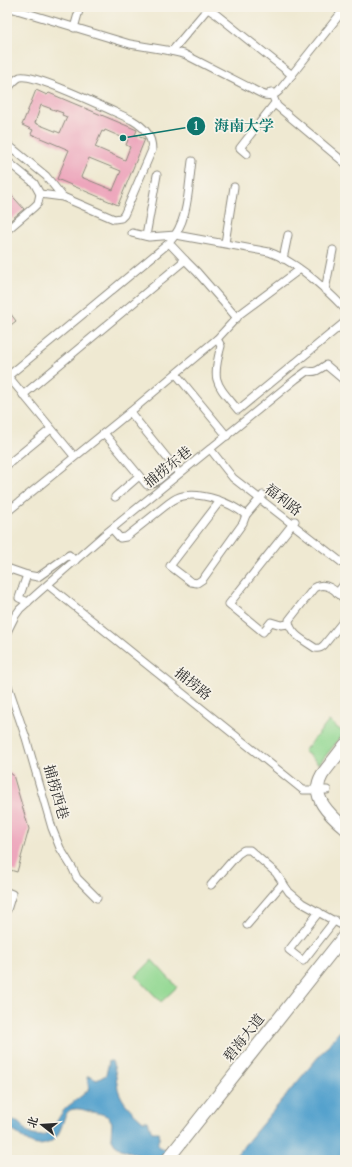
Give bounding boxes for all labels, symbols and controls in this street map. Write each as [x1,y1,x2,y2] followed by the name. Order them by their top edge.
[186,112,282,139] callout: 海南大学
[214,116,274,136] text: 海南大学
[193,118,199,134] text: 1
[140,442,196,492] street label: 捕捞东巷
[261,480,305,520] street label: 福利路
[171,663,215,705] street label: 捕捞路
[39,762,73,822] street label: 捕捞西巷
[219,1010,269,1066] street label: 碧海大道
[22,1105,62,1145] north arrow
[24,1115,42,1130] text: 北

